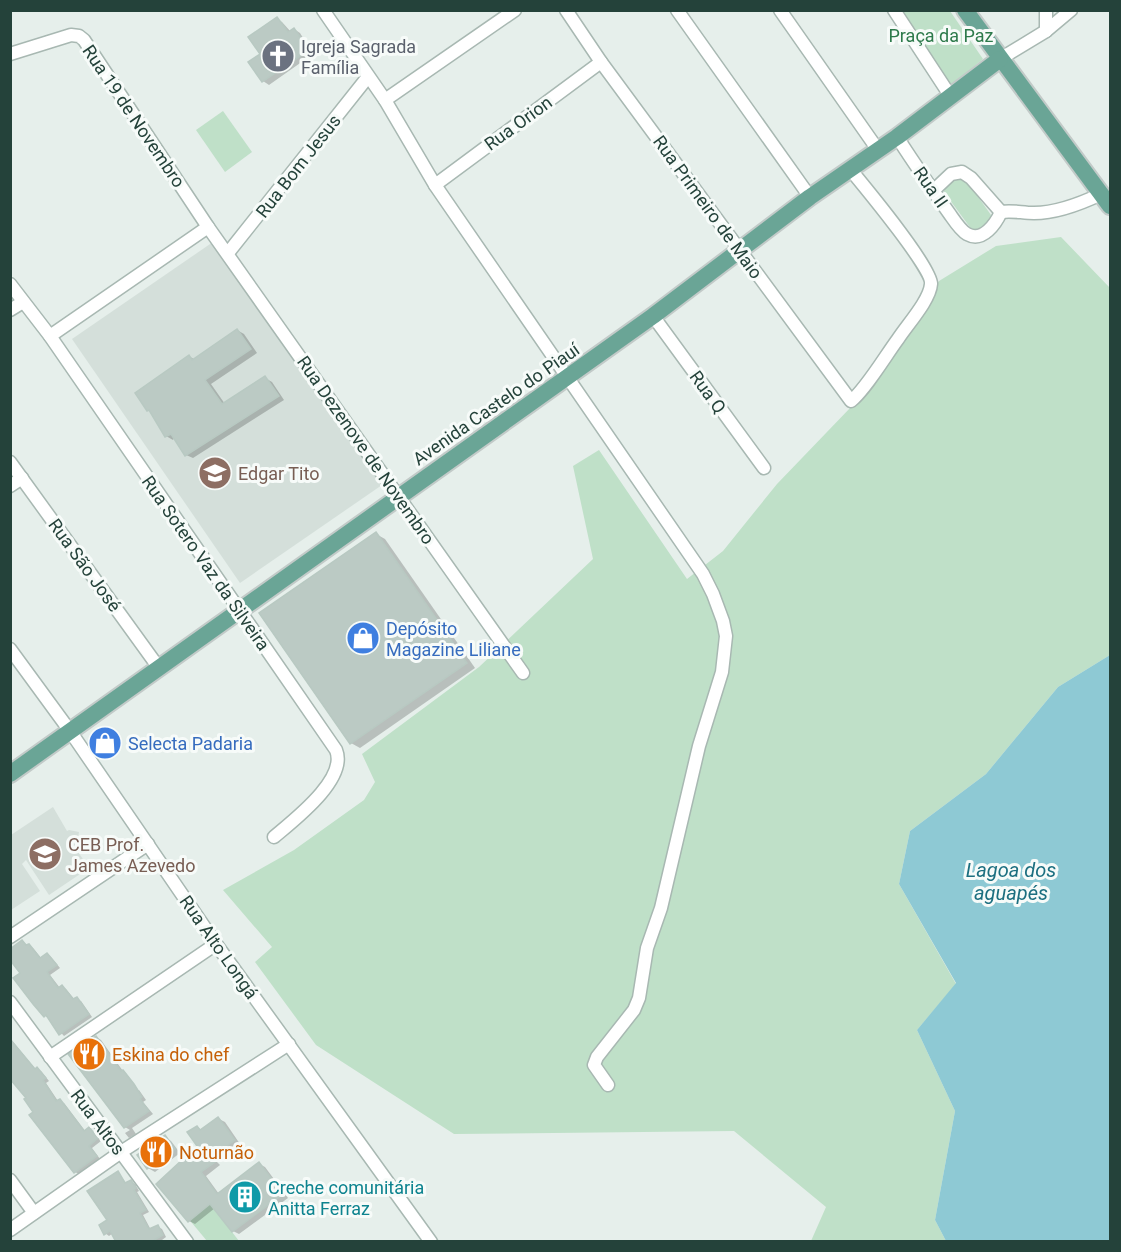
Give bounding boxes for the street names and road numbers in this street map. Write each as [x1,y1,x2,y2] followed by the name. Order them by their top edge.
[79,41,189,191] street label: Rua 19 de Novembro
[480,91,556,155] street label: Rua Orion
[251,110,345,222] street label: Rua Bom Jesus
[649,131,767,283] street label: Rua Primeiro de Maio
[909,163,953,211] street label: Rua II
[409,338,584,469] street label: Avenida Castelo do Piauí
[293,352,439,548] street label: Rua Dezenove de Novembro
[685,367,731,417] street label: Rua Q
[138,472,274,654] street label: Rua Sotero Vaz da Silveira
[44,515,126,615] street label: Rua São José
[176,891,262,1003] street label: Rua Alto Longá
[67,1085,129,1159] street label: Rua Altos

